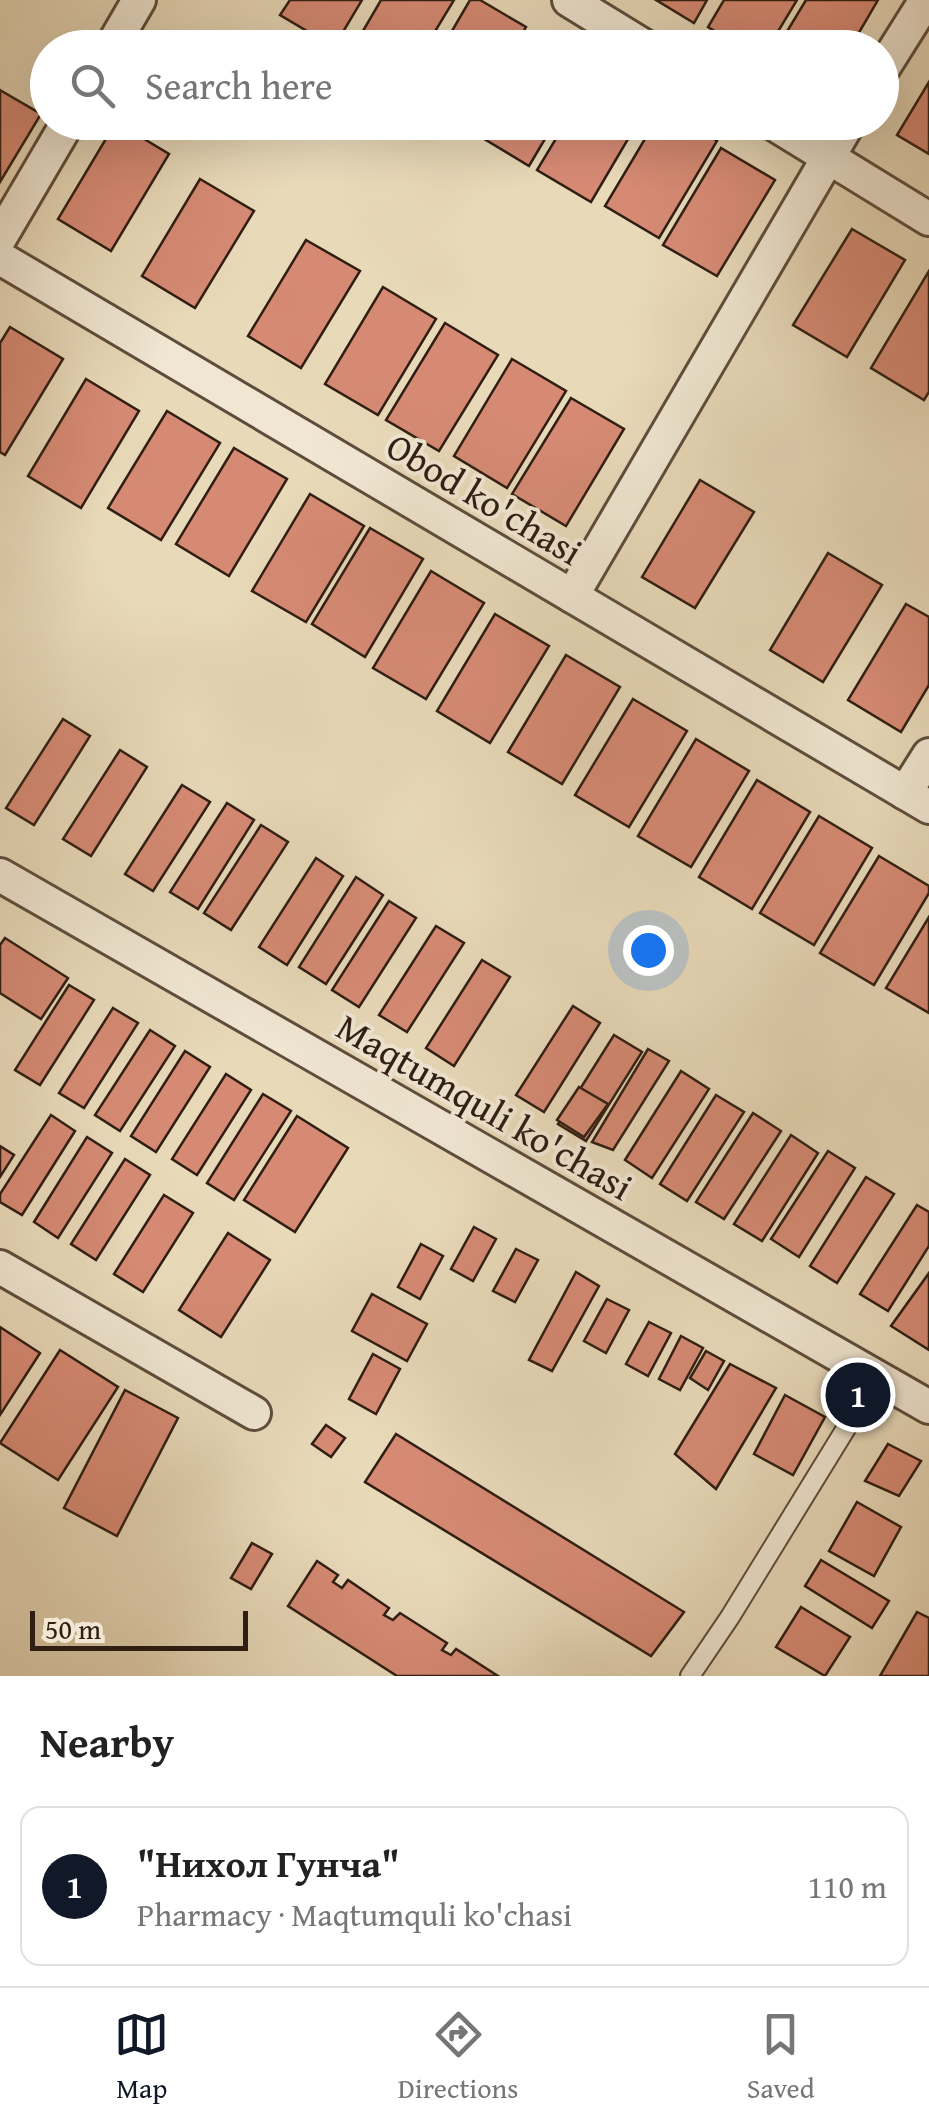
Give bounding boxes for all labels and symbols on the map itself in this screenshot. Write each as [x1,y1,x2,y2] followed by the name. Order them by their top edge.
[376,417,594,579] street label: Obod ko'chasi
[623,925,674,976] your location
[327,998,643,1214] street label: Maqtumquli ko'chasi
[826,1358,890,1432] pin: 1
[30,1606,248,1650] scale bar

